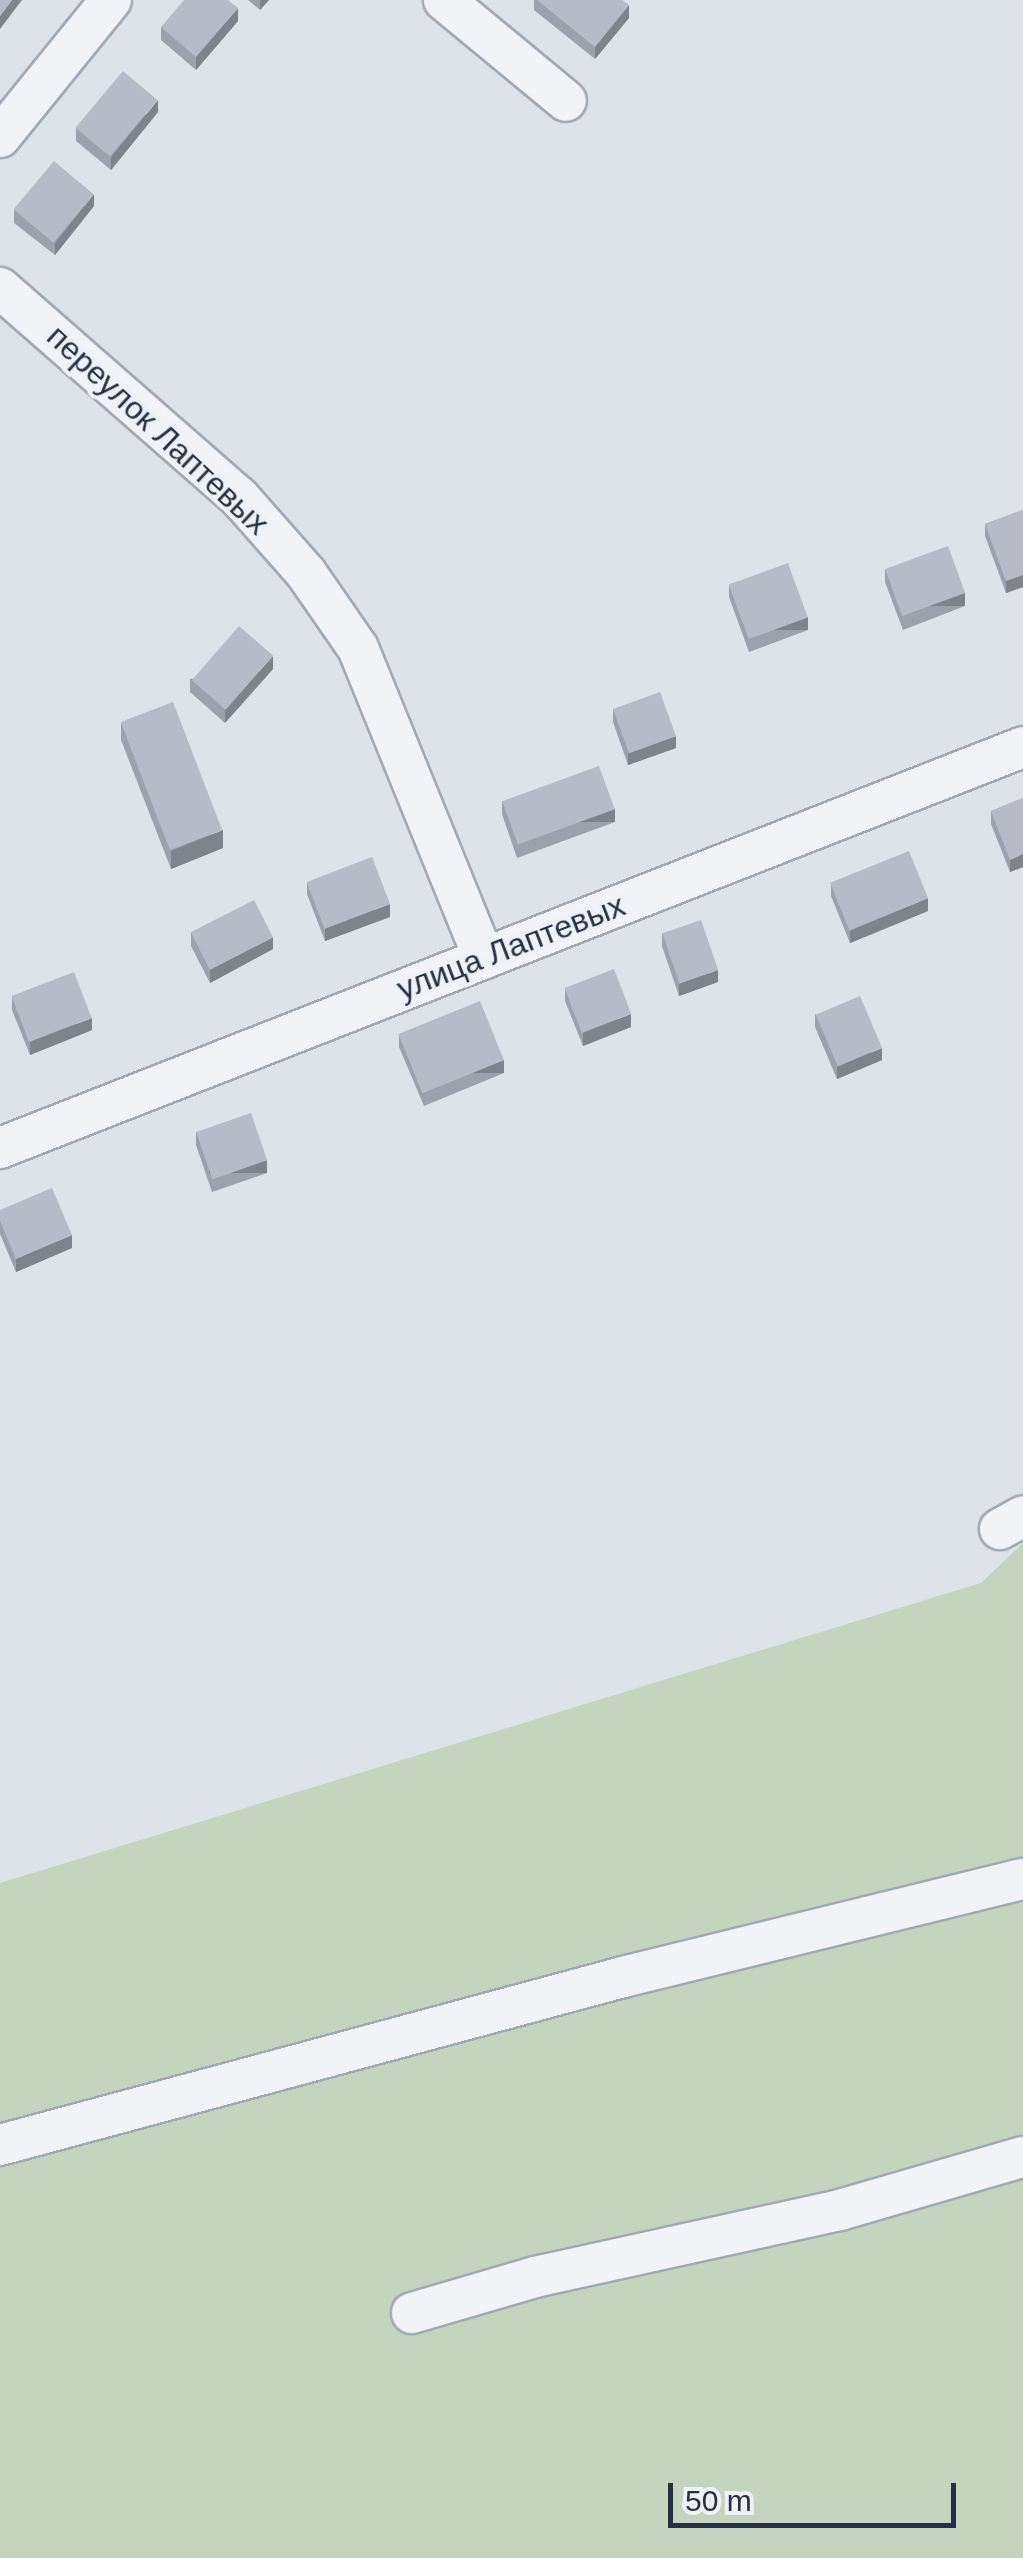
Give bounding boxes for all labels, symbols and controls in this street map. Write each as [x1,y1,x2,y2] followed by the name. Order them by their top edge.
[39,317,277,543] street label: переулок Лаптевых
[392,886,630,1008] street label: улица Лаптевых
[673,2463,960,2525] scale bar
[685,2484,752,2517] text: 50 m

